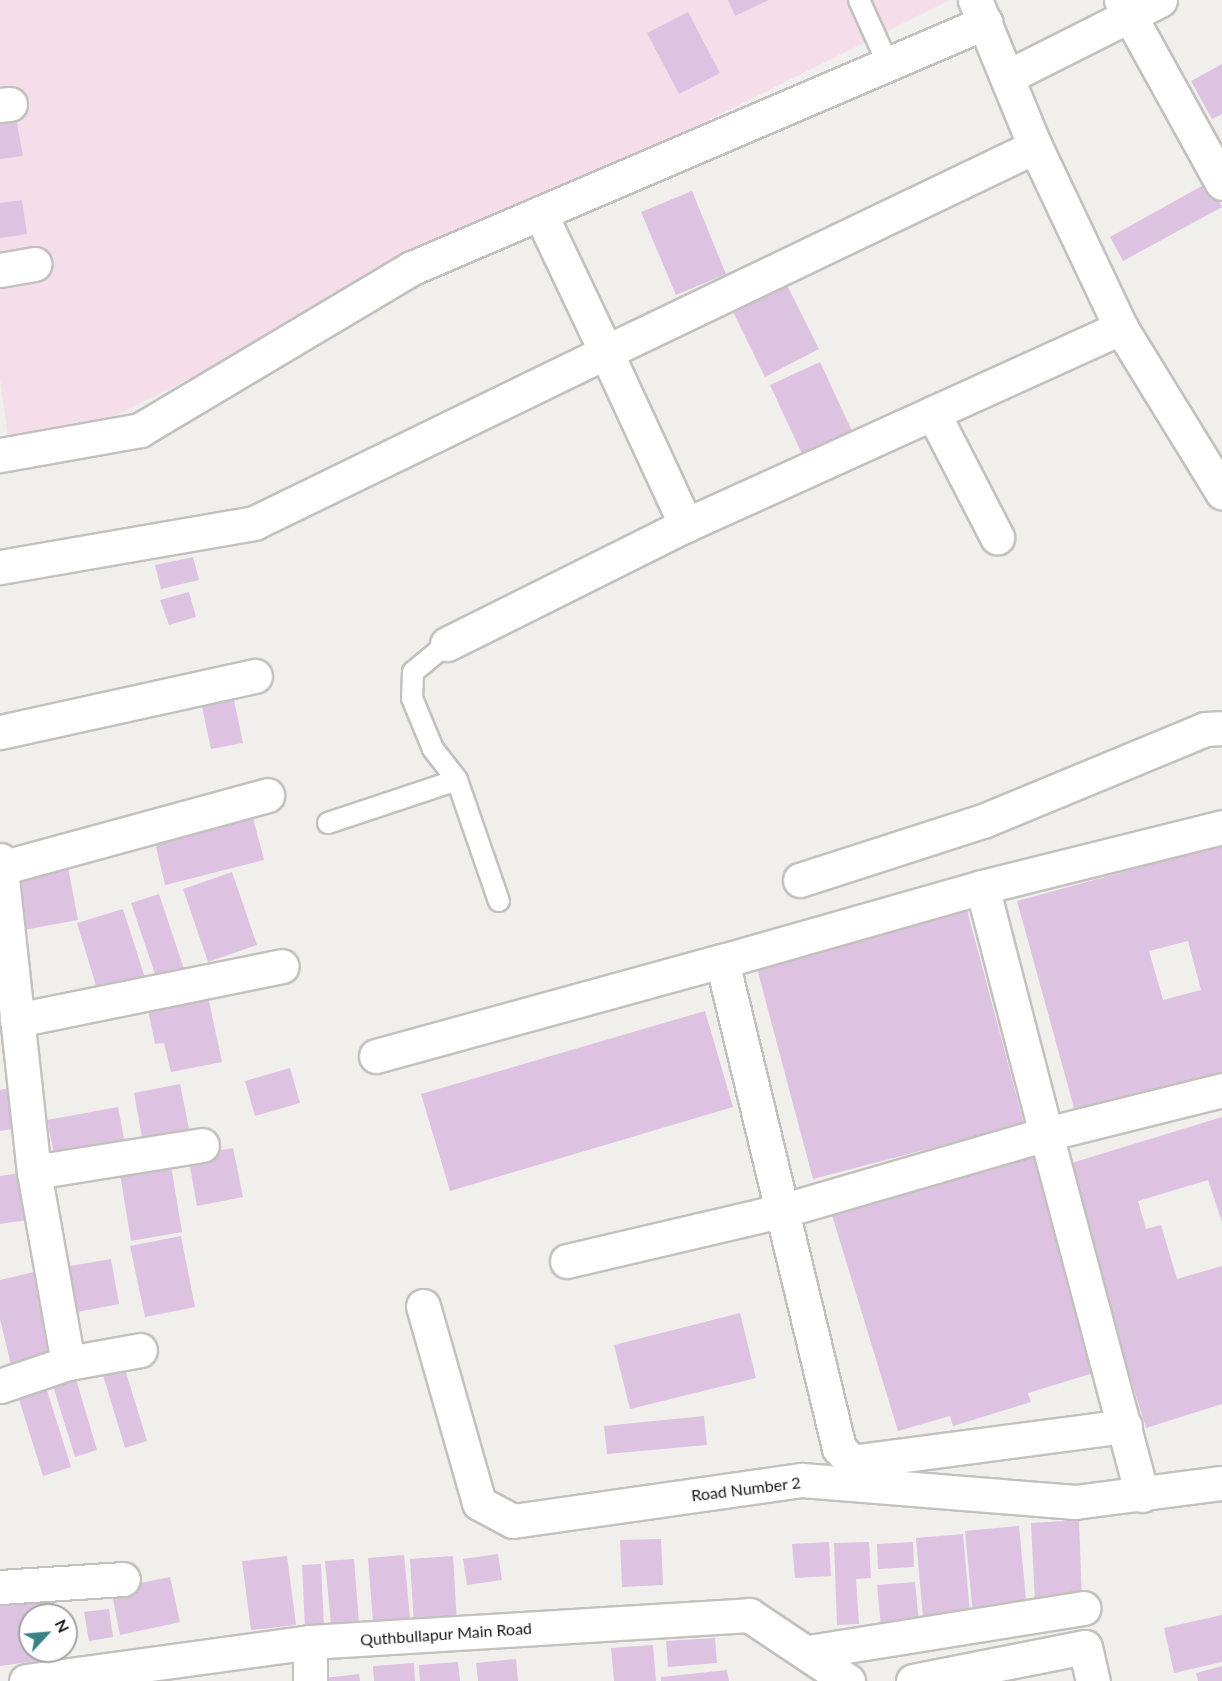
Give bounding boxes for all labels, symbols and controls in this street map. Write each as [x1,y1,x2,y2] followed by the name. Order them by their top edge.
[690,1473,802,1505] street label: Road Number 2
[18,1603,78,1663] north arrow
[52,1616,74,1635] text: N
[359,1618,533,1650] street label: Quthbullapur Main Road

